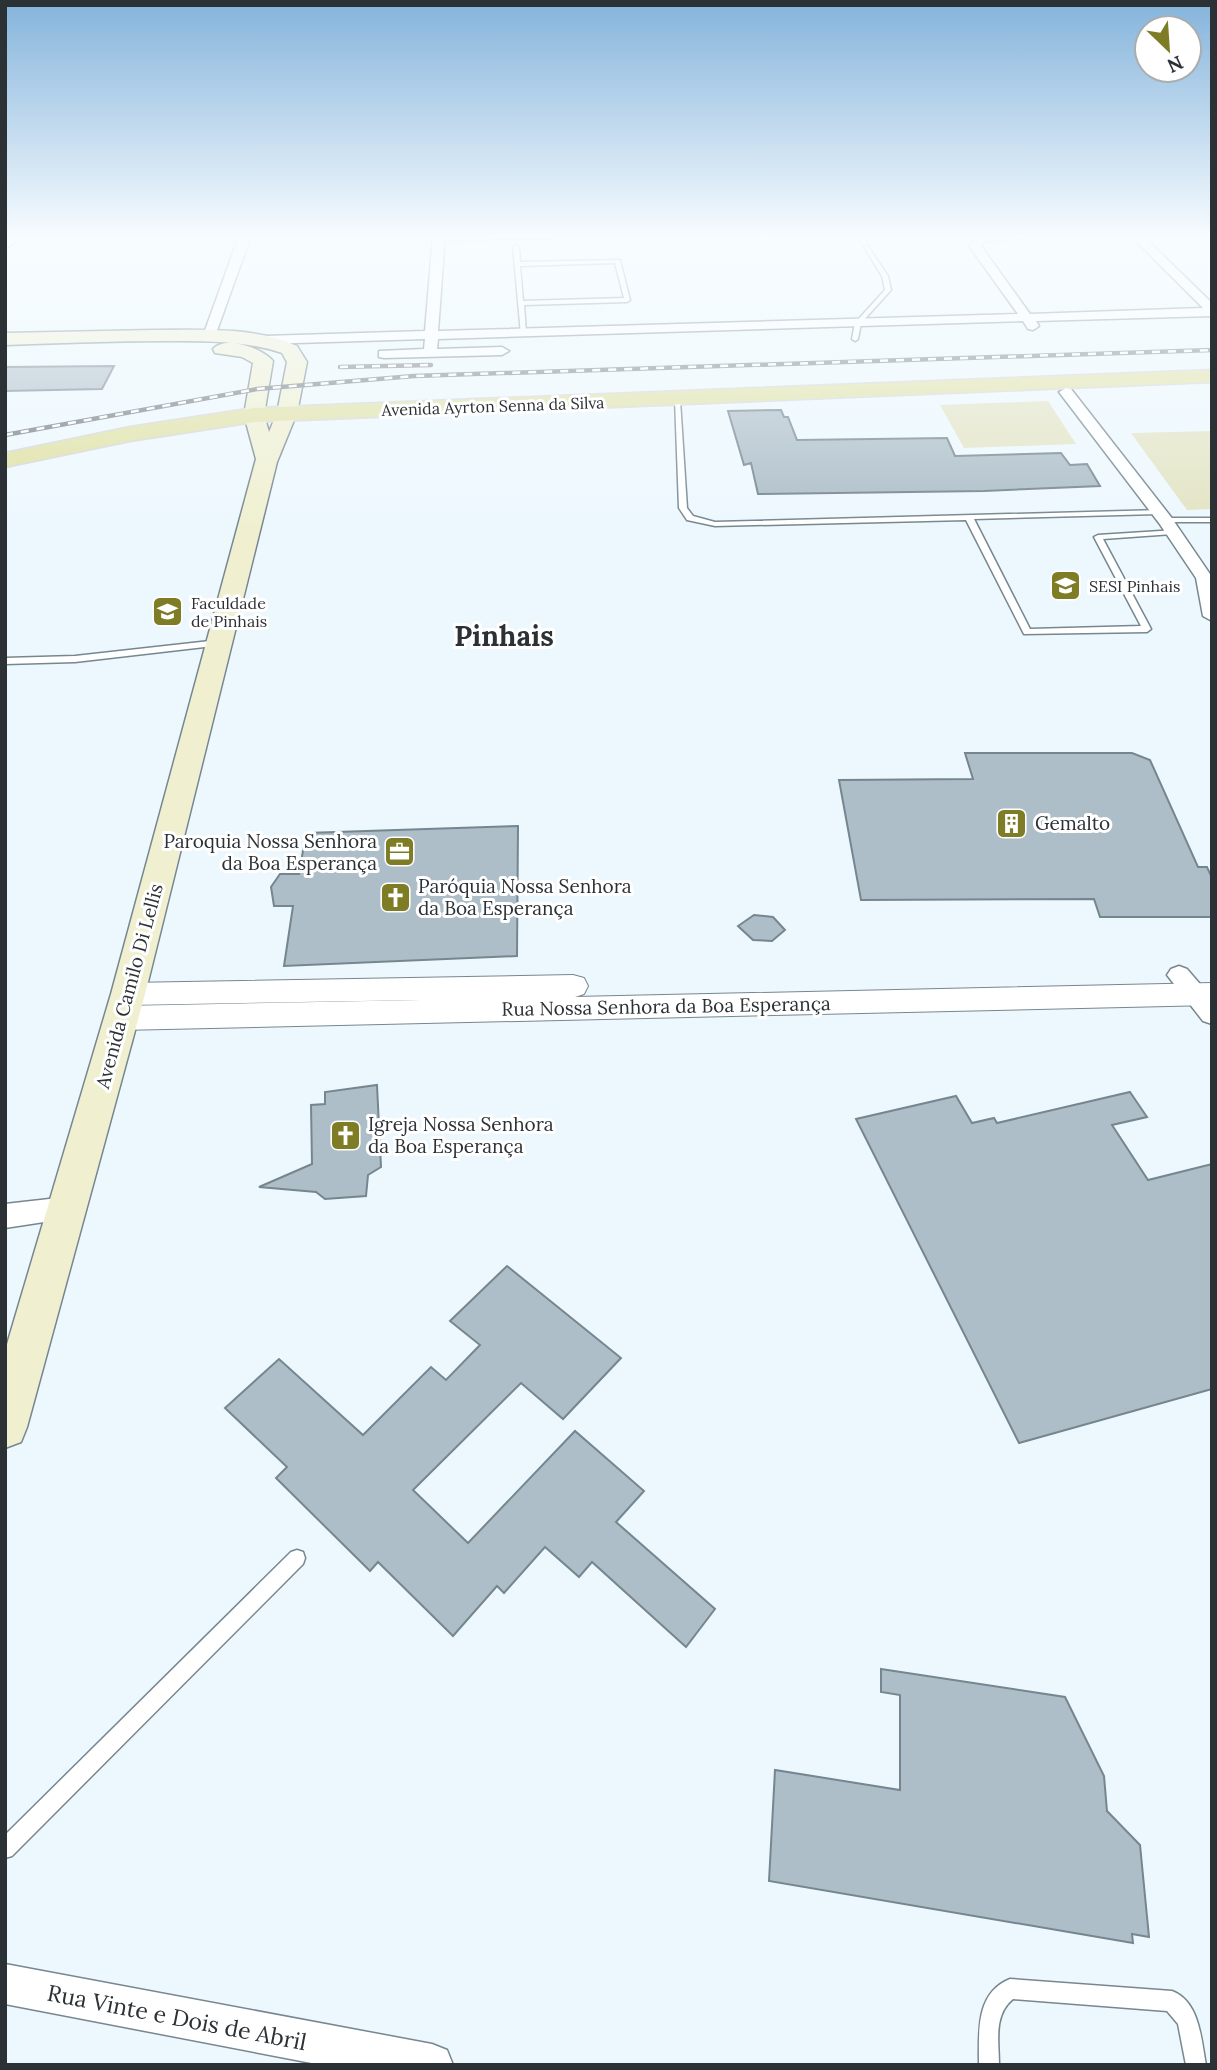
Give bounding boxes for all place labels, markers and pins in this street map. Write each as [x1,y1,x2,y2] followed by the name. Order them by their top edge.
[1049,569,1083,603] school or university icon: SESI Pinhais
[1089,576,1180,596] place label: SESI Pinhais
[191,593,267,631] place label: Faculdade de Pinhais
[151,595,185,629] school or university icon: Faculdade de Pinhais
[995,806,1029,840] building icon: Gemalto
[1035,811,1110,835] place label: Gemalto
[163,829,377,875] place label: Paroquia Nossa Senhora da Boa Esperança
[383,835,417,869] office icon: Paroquia Nossa Senhora da Boa Esperança
[418,874,632,920] place label: Paróquia Nossa Senhora da Boa Esperança
[378,880,412,914] church icon: Paróquia Nossa Senhora da Boa Esperança
[368,1112,554,1158] place label: Igreja Nossa Senhora da Boa Esperança
[328,1118,362,1152] church icon: Igreja Nossa Senhora da Boa Esperança

